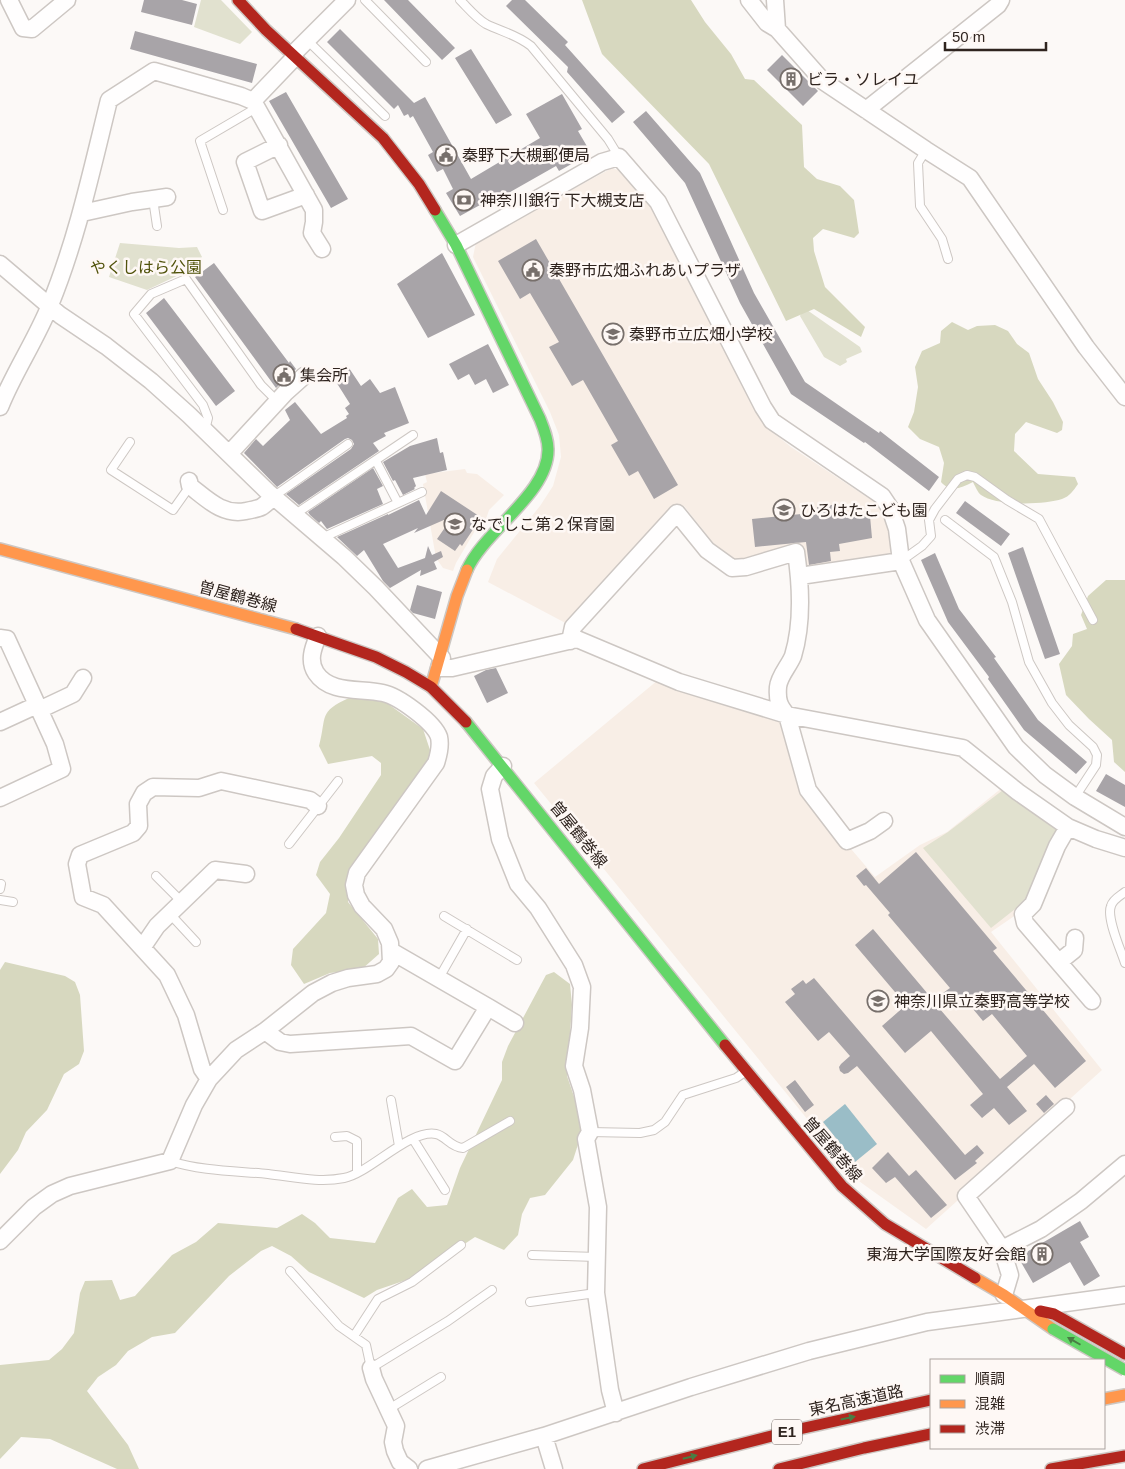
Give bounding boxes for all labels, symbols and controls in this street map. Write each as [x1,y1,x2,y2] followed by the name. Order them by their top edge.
[945,20,1046,52] scale bar
[952,28,985,45] text: 50 m
[779,67,803,91] building icon: ビラ・ソレイユ
[807,71,919,88] place label: ビラ・ソレイユ
[434,143,458,167] public building icon: 秦野下大槻郵便局
[462,147,590,164] place label: 秦野下大槻郵便局
[452,188,476,212] bank icon: 神奈川銀行 下大槻支店
[480,192,644,209] place label: 神奈川銀行 下大槻支店
[521,258,545,282] public building icon: 秦野市広畑ふれあいプラザ
[90,259,202,276] park label: やくしはら公園
[549,262,741,279] place label: 秦野市広畑ふれあいプラザ
[601,322,625,346] school or university icon: 秦野市立広畑小学校
[629,326,773,343] place label: 秦野市立広畑小学校
[272,363,296,387] public building icon: 集会所
[300,367,348,384] place label: 集会所
[772,498,796,522] school or university icon: ひろはたこども園
[800,502,928,519] place label: ひろはたこども園
[443,512,467,536] school or university icon: なでしこ第２保育園
[471,516,615,533] place label: なでしこ第２保育園
[197,578,279,615] street label: 曽屋鶴巻線
[547,798,610,871] street label: 曽屋鶴巻線
[866,989,890,1013] school or university icon: 神奈川県立秦野高等学校
[894,993,1070,1010] place label: 神奈川県立秦野高等学校
[800,1114,865,1185] street label: 曽屋鶴巻線
[1030,1242,1054,1266] building icon: 東海大学国際友好会館
[866,1246,1026,1263] place label: 東海大学国際友好会館
[1068,1336,1081,1345] one-way arrow
[930,1359,1105,1449] legend
[975,1370,1005,1387] text: 順調
[807,1382,905,1419] street label: 東名高速道路
[975,1395,1005,1412] text: 混雑
[841,1414,857,1422] one-way arrow
[772,1420,802,1444] road number: E1
[975,1420,1005,1437] text: 渋滞
[683,1453,698,1461] one-way arrow

